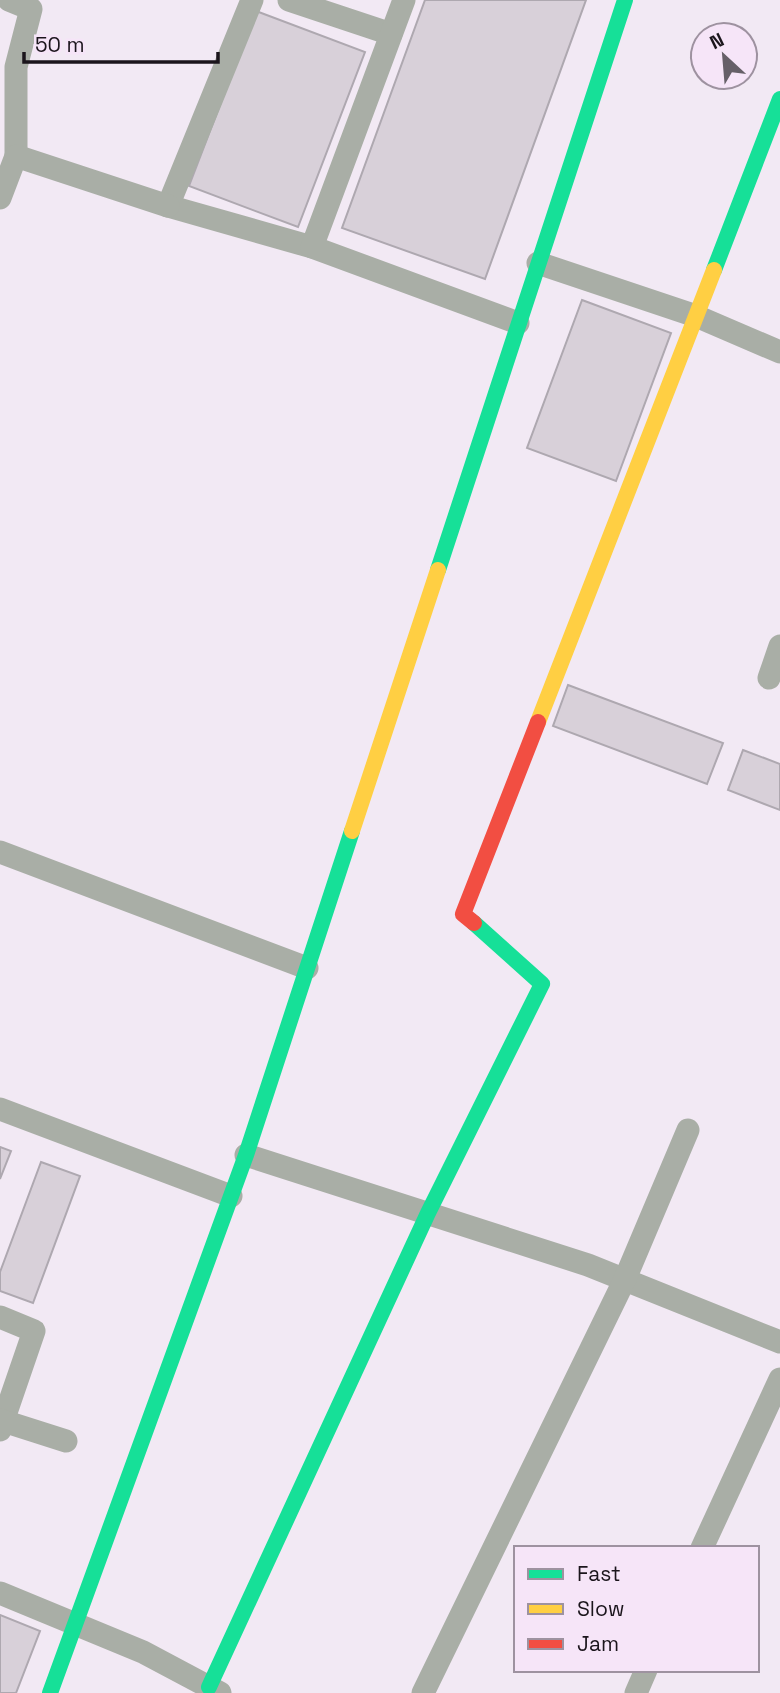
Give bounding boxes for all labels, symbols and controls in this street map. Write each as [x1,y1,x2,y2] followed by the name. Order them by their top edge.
[24,21,219,65] scale bar
[689,21,759,91] north arrow
[706,27,728,55] text: N
[35,31,85,58] text: 50 m
[514,1546,759,1672] legend
[577,1560,621,1587] text: Fast
[577,1595,625,1622] text: Slow
[577,1630,619,1657] text: Jam

